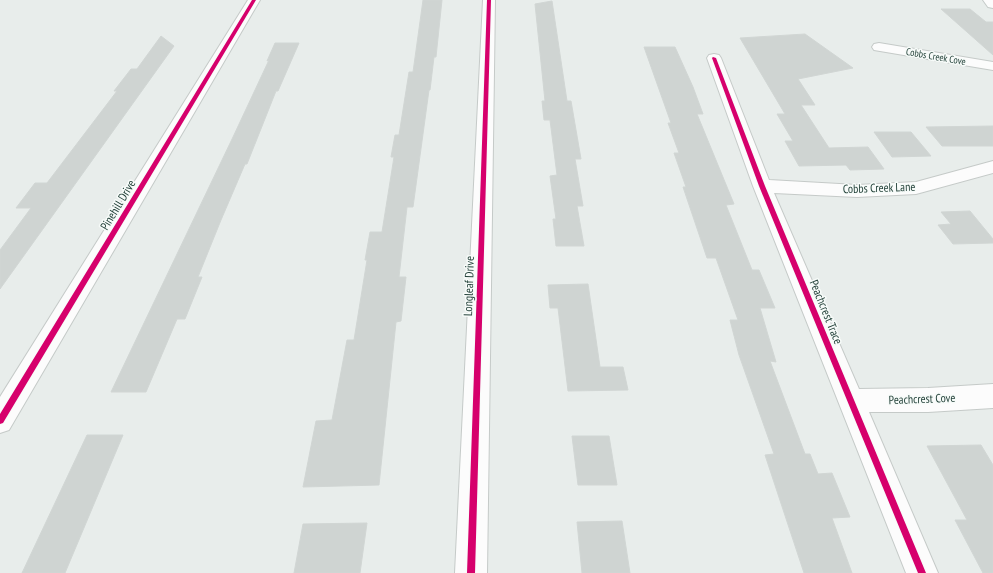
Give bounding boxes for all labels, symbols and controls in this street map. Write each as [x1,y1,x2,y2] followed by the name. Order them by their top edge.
[905,45,967,68] street label: Cobbs Creek Cove
[97,177,138,233] street label: Pinehill Drive
[842,179,916,196] street label: Cobbs Creek Lane
[460,256,477,316] street label: Longleaf Drive
[807,278,846,346] street label: Peachcrest Trace
[888,390,956,407] street label: Peachcrest Cove

